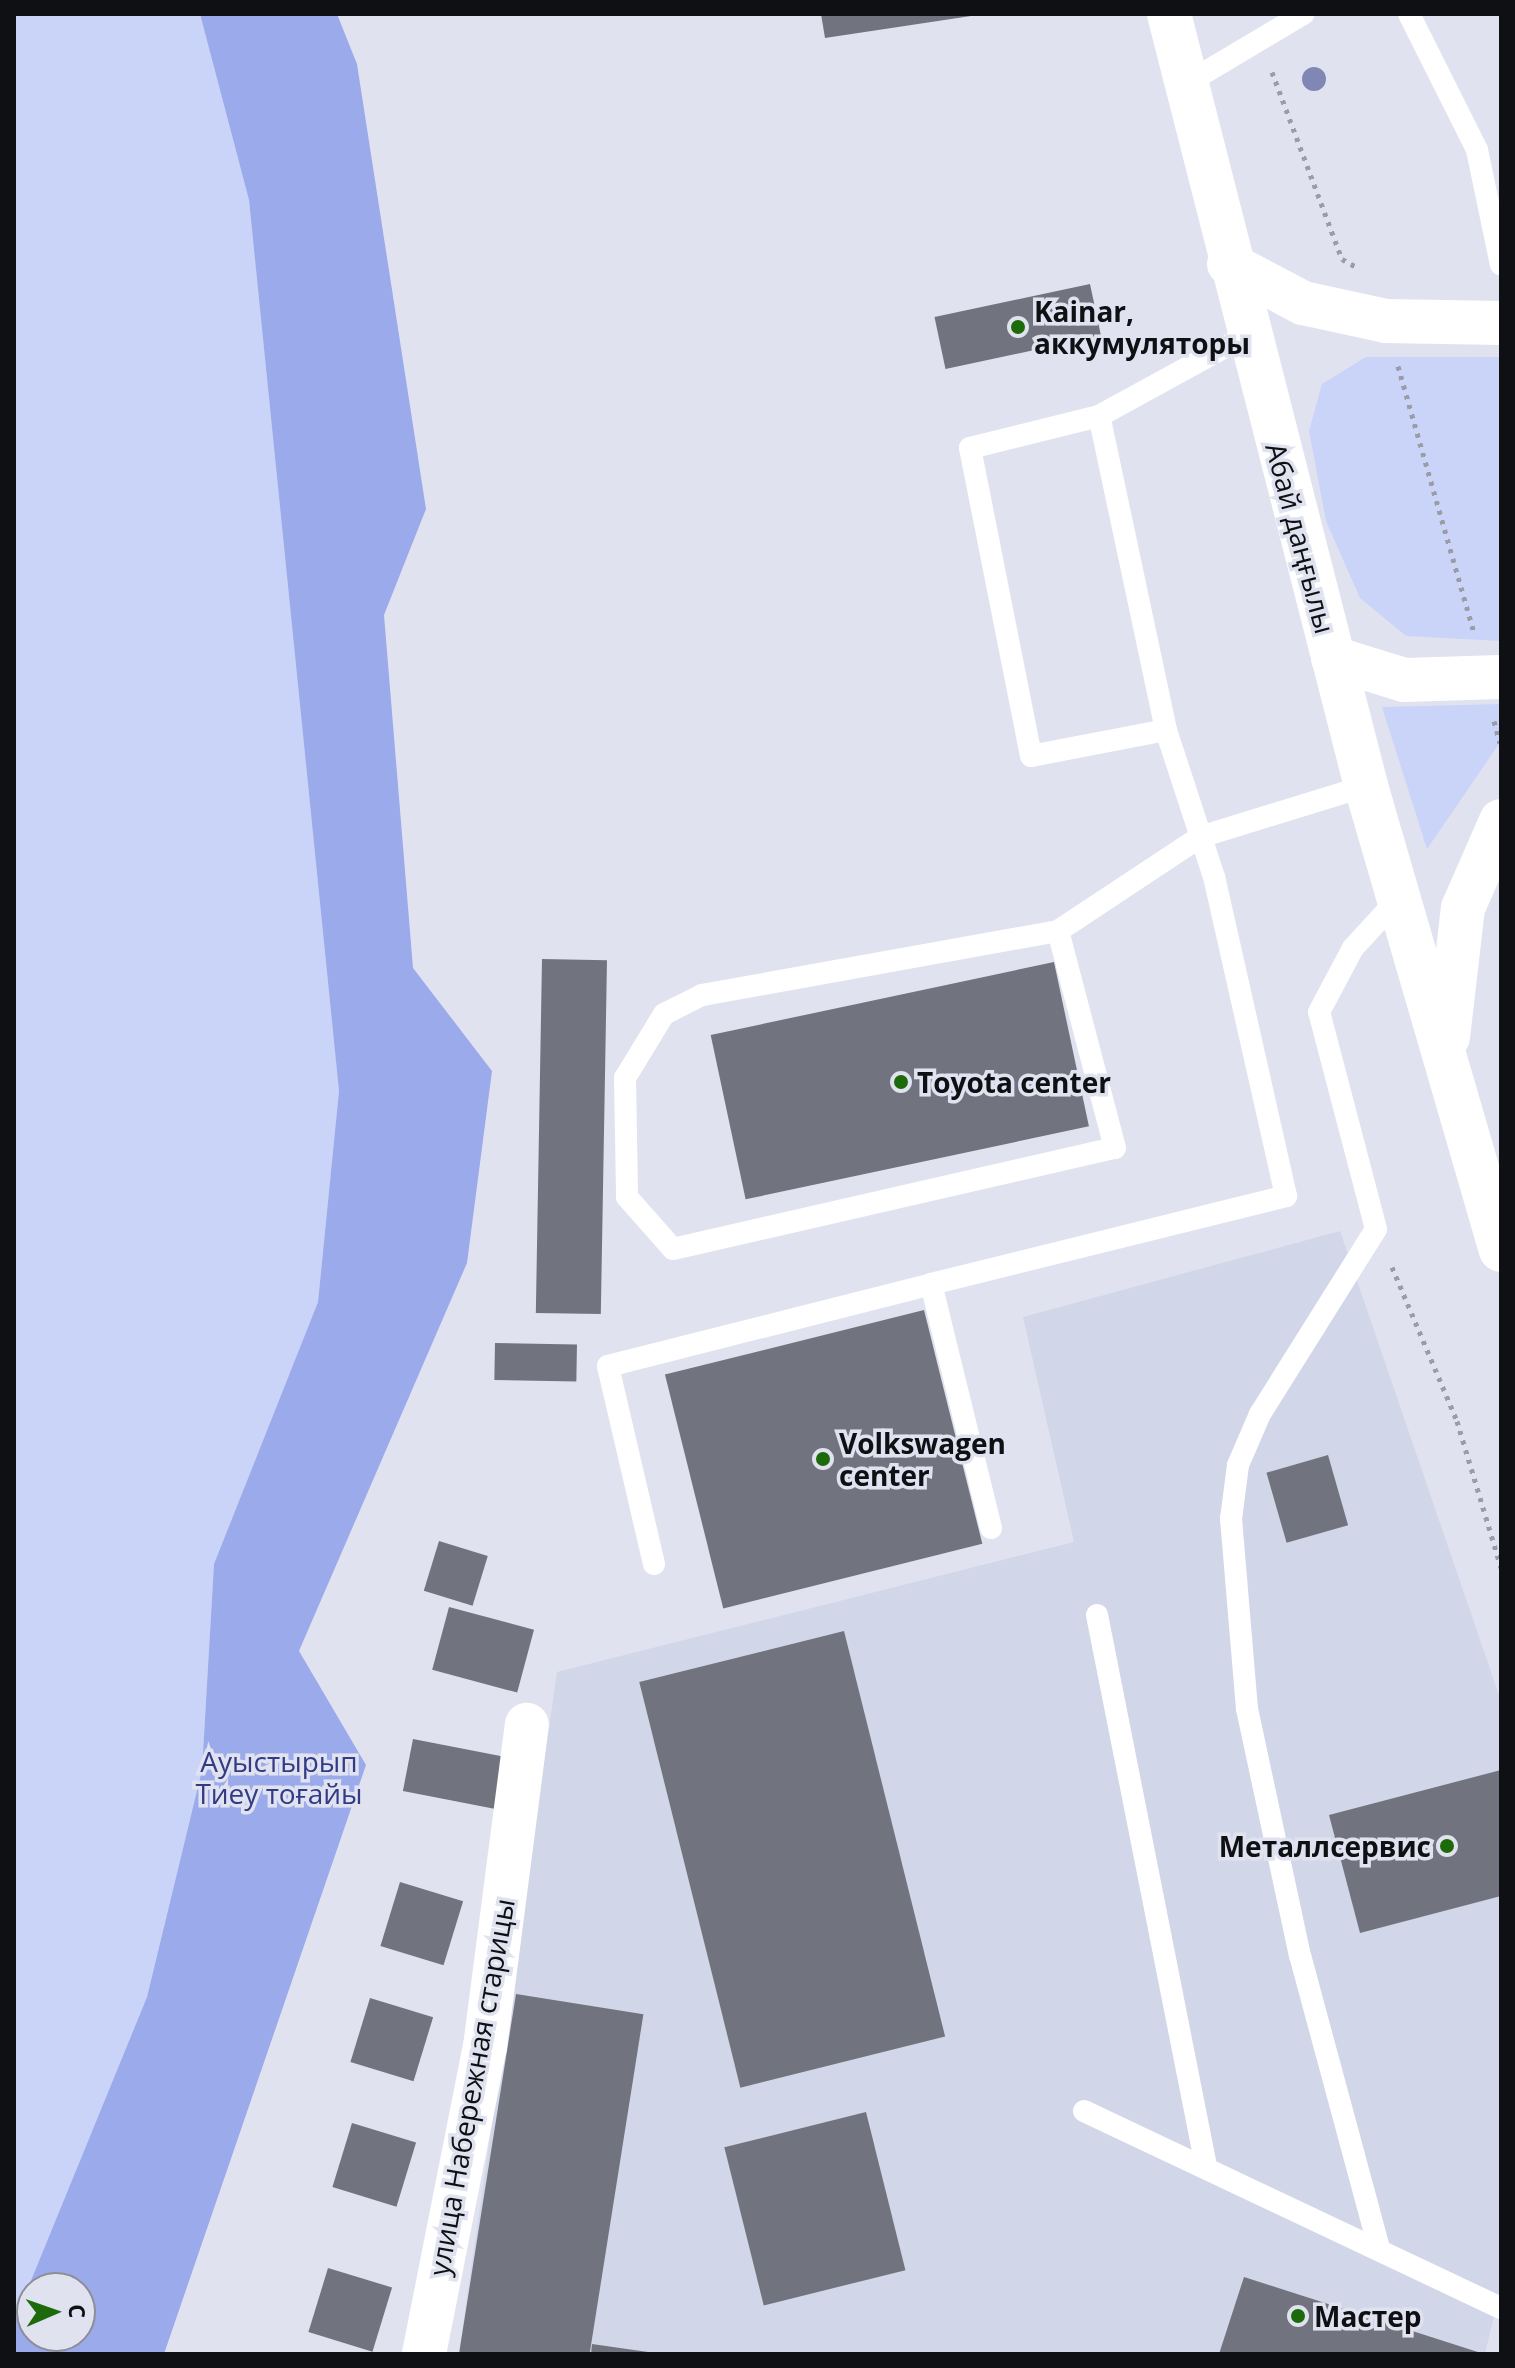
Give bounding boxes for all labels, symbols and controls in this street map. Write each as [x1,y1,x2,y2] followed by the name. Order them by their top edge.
[1034,294,1250,360] place label: Kainar, аккумуляторы
[1009,318,1027,336] marker: Kainar, аккумуляторы
[1259,439,1343,637] street label: Абай даңғылы
[917,1065,1111,1099] place label: Toyota center
[892,1073,910,1091] marker: Toyota center
[839,1426,1006,1492] place label: Volkswagen center
[814,1450,832,1468] marker: Volkswagen center
[195,1744,363,1810] park label: Ауыстырып Тиеу тоғайы
[1219,1829,1431,1863] place label: Металлсервис
[1438,1837,1456,1855] marker: Металлсервис
[421,1896,521,2278] street label: улица Набережная старицы
[16,2272,96,2352] north arrow
[1314,2299,1421,2333] place label: Мастер
[63,2304,93,2319] text: С
[1289,2307,1307,2325] marker: Мастер

